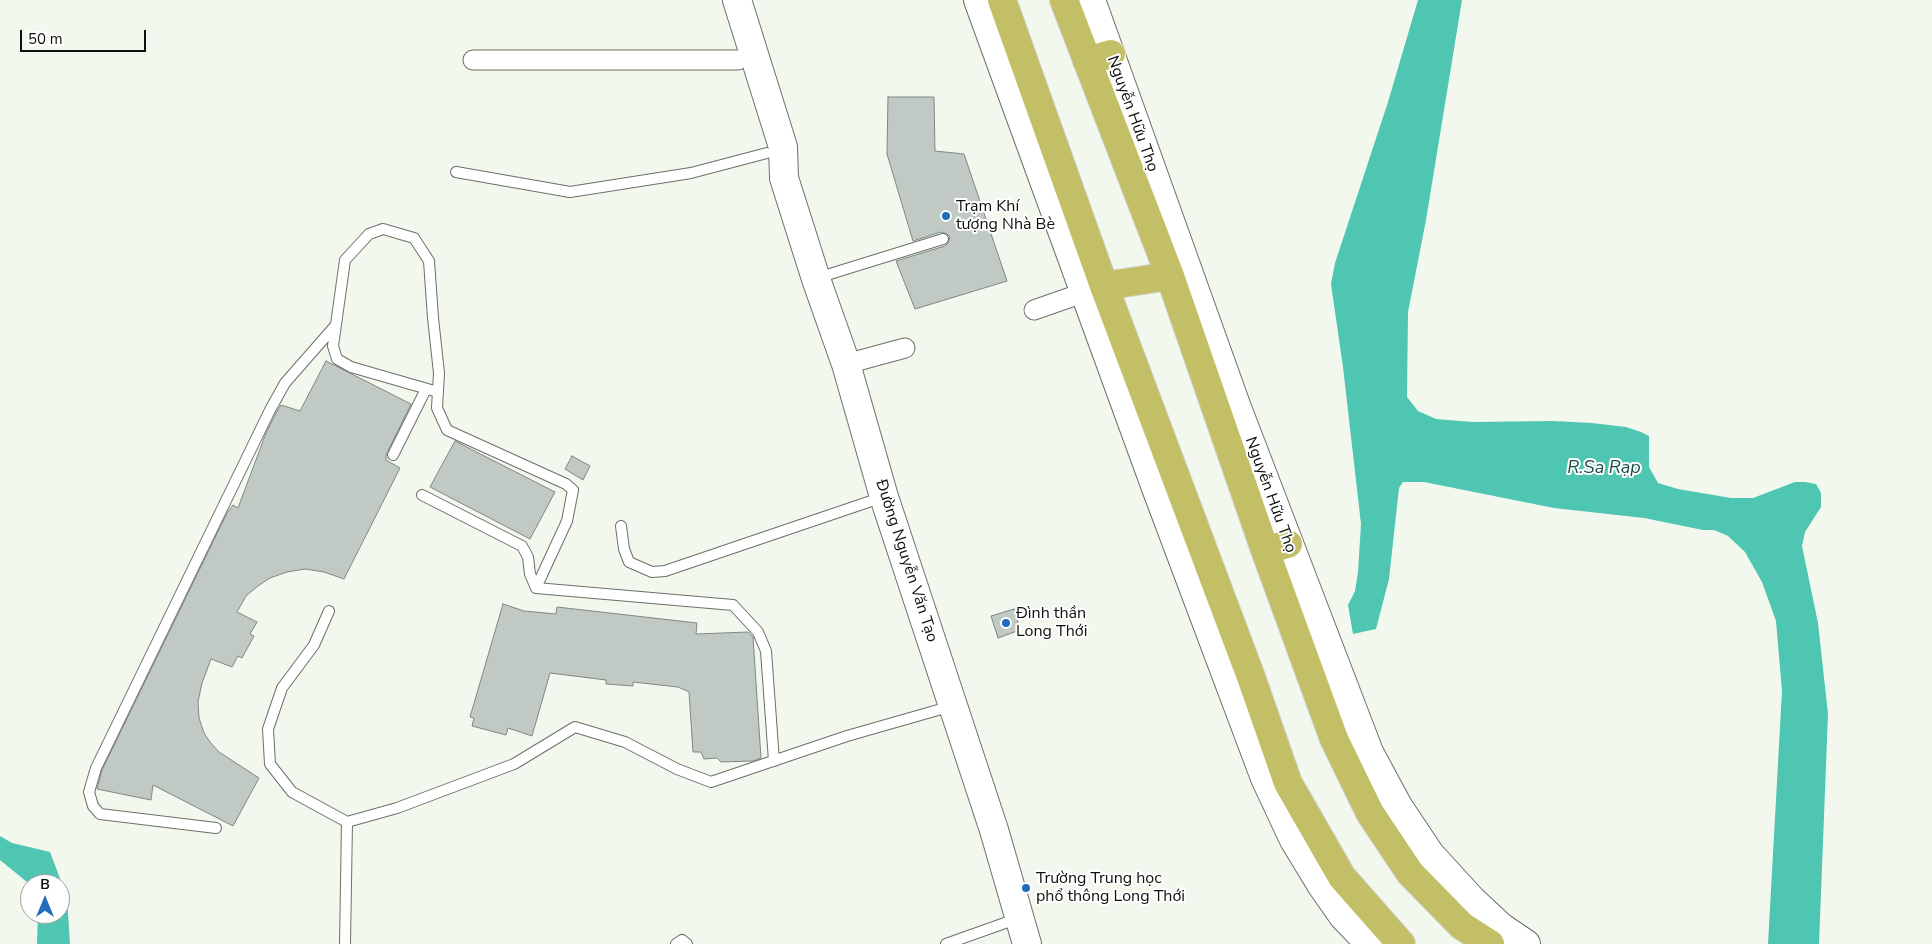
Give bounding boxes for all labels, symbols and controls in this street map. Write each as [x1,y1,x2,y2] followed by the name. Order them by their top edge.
[22,20,149,52] scale bar
[28,29,63,49] text: 50 m
[1102,53,1162,175] street label: Nguyễn Hữu Thọ
[956,197,1055,235] place label: Trạm Khí tượng Nhà Bè
[940,210,952,222] marker: Trạm Khí tượng Nhà Bè
[1240,434,1300,556] street label: Nguyễn Hữu Thọ
[1567,458,1641,480] water label: R.Sa Rạp
[871,477,941,645] street label: Đường Nguyễn Văn Tạo
[1016,604,1087,642] place label: Đình thần Long Thới
[1000,617,1012,629] marker: Đình thần Long Thới
[1036,869,1185,907] place label: Trường Trung học phổ thông Long Thới
[20,874,70,924] north arrow
[40,875,50,894] text: B
[1020,882,1032,894] marker: Trường Trung học phổ thông Long Thới

